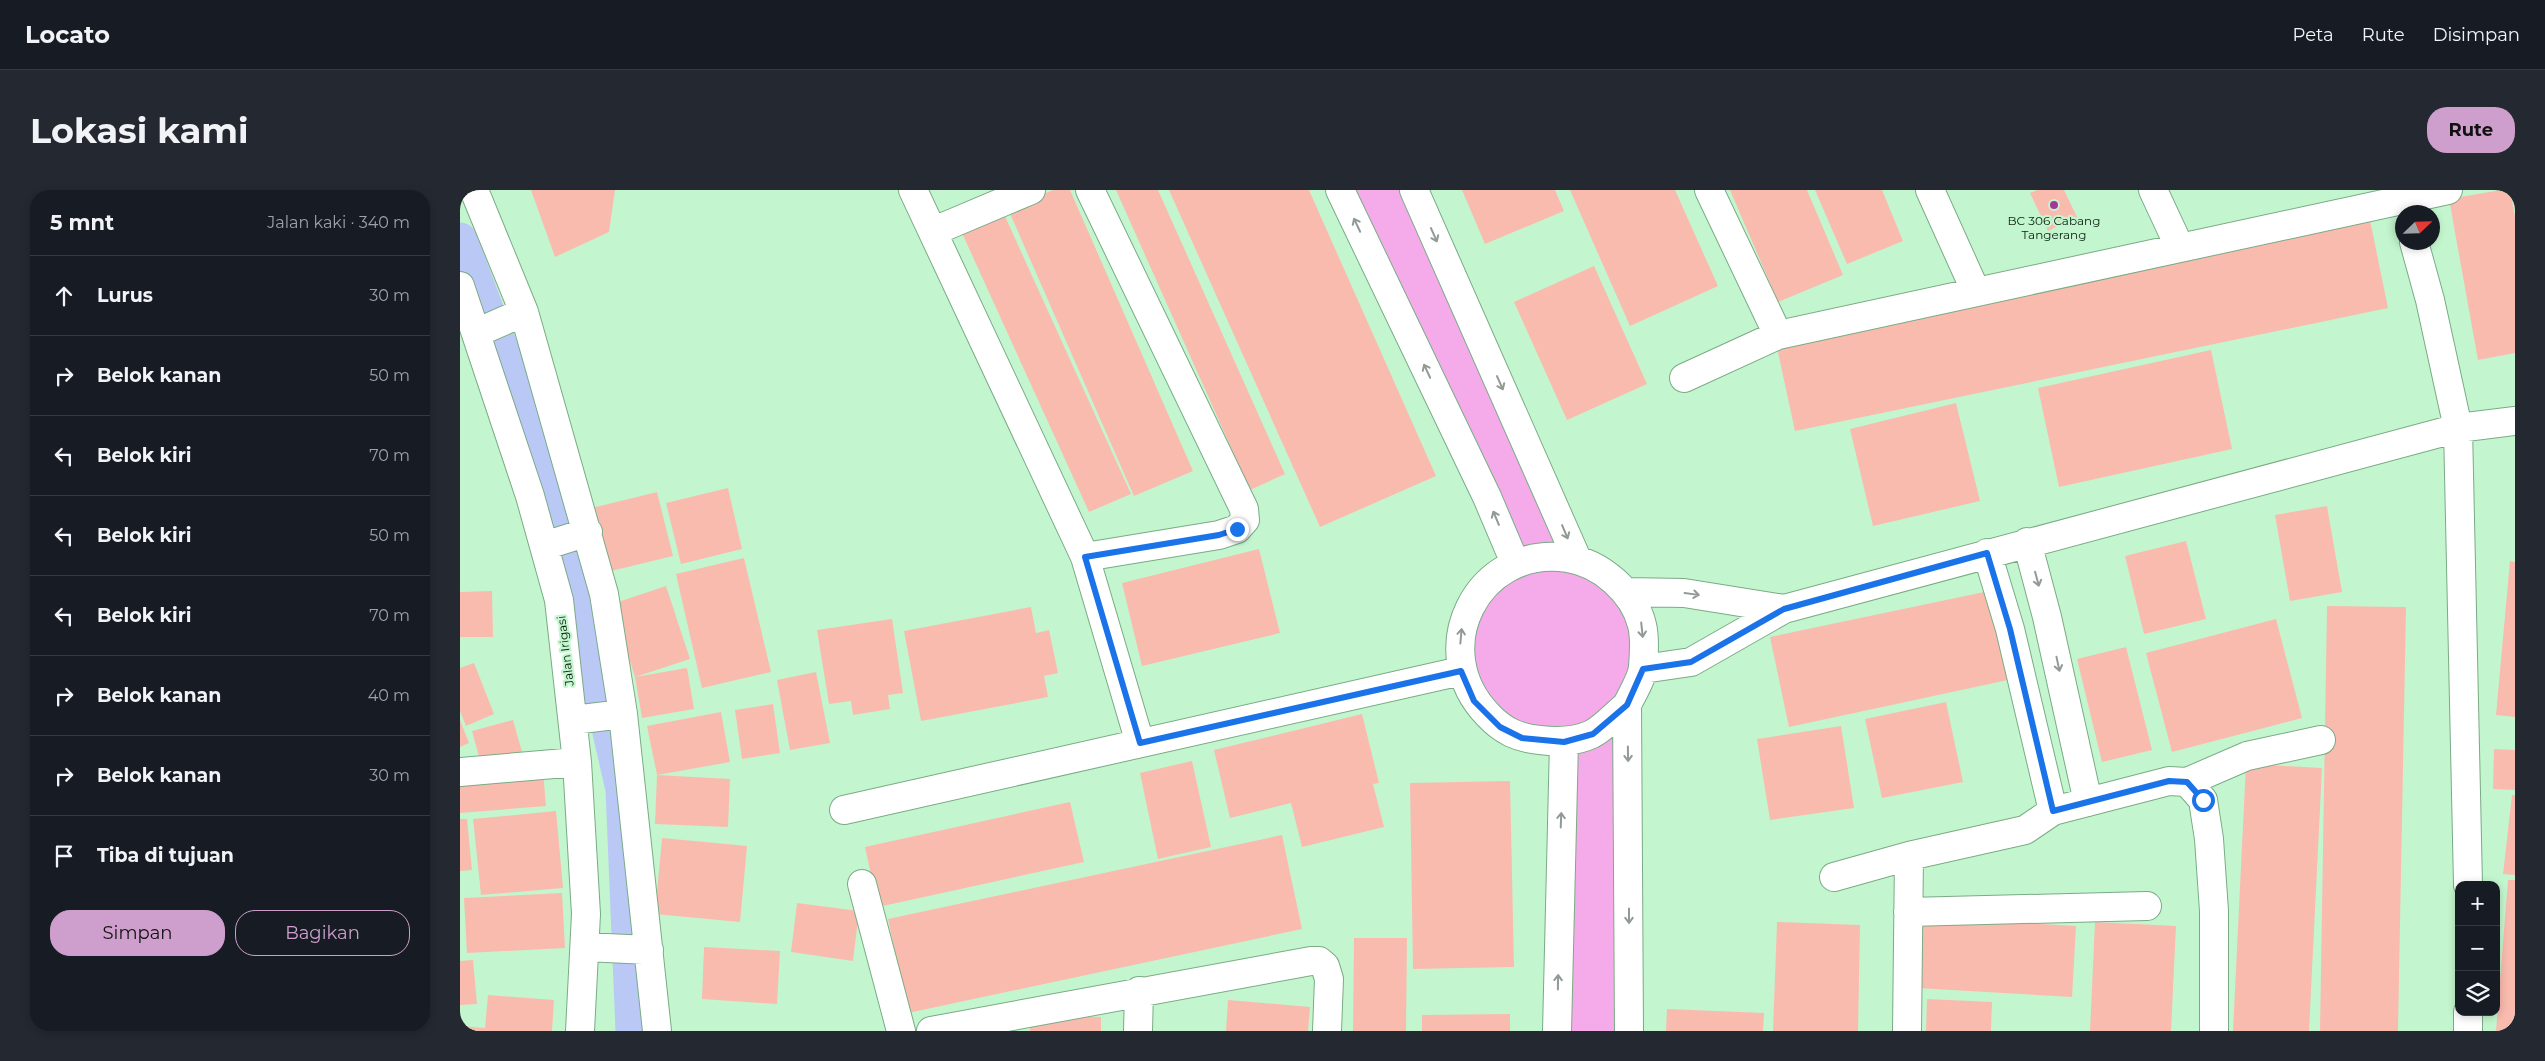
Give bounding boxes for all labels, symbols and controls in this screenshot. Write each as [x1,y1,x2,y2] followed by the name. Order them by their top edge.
[25,20,110,49] text: Locato
[2293,24,2334,46] text: Peta
[2362,24,2405,46] text: Rute
[2433,24,2520,46] text: Disimpan
[2427,107,2515,153] button: Rute
[30,109,249,152] text: Lokasi kami
[2048,199,2060,211] marker: BC 306 Cabang Tangerang
[2395,205,2440,250] north arrow
[50,210,114,235] text: 5 mnt
[267,213,410,232] text: Jalan kaki · 340 m
[2008,213,2100,242] place label: BC 306 Cabang Tangerang
[1351,218,1361,233] one-way arrow
[1430,227,1440,242] one-way arrow
[50,282,78,310] icon: ahead
[97,284,153,307] text: Lurus
[369,286,410,305] text: 30 m
[50,362,78,390] icon: right
[97,364,221,387] text: Belok kanan
[1421,364,1431,379] one-way arrow
[369,366,410,385] text: 50 m
[1496,375,1506,390] one-way arrow
[50,442,78,470] icon: left
[97,444,192,467] text: Belok kiri
[369,446,410,465] text: 70 m
[1490,511,1500,526] one-way arrow
[1226,518,1249,541] route end
[50,522,78,550] icon: left
[97,524,192,547] text: Belok kiri
[1561,524,1571,539] one-way arrow
[369,526,410,545] text: 50 m
[2033,571,2043,587] one-way arrow
[1683,589,1699,599] one-way arrow
[50,602,78,630] icon: left
[97,604,192,627] text: Belok kiri
[369,606,410,625] text: 70 m
[553,615,577,688] street label: Jalan Irigasi
[1637,622,1647,638] one-way arrow
[1456,629,1466,645] one-way arrow
[2054,656,2063,672] one-way arrow
[50,682,78,710] icon: right
[97,684,221,707] text: Belok kanan
[368,686,410,705] text: 40 m
[1623,746,1633,762] one-way arrow
[50,762,78,790] icon: right
[97,764,221,787] text: Belok kanan
[369,766,410,785] text: 30 m
[2192,789,2215,812] route start
[1556,812,1566,828] one-way arrow
[50,842,78,870] icon: arrive
[97,844,234,867] text: Tiba di tujuan
[2455,881,2500,1016] map controls
[2455,881,2500,926] button: +
[1624,908,1634,924] one-way arrow
[50,910,225,956] button: Simpan
[235,910,410,956] button: Bagikan
[2455,926,2500,971] button: −
[2455,971,2500,1016] button: layers
[1553,975,1563,991] one-way arrow

